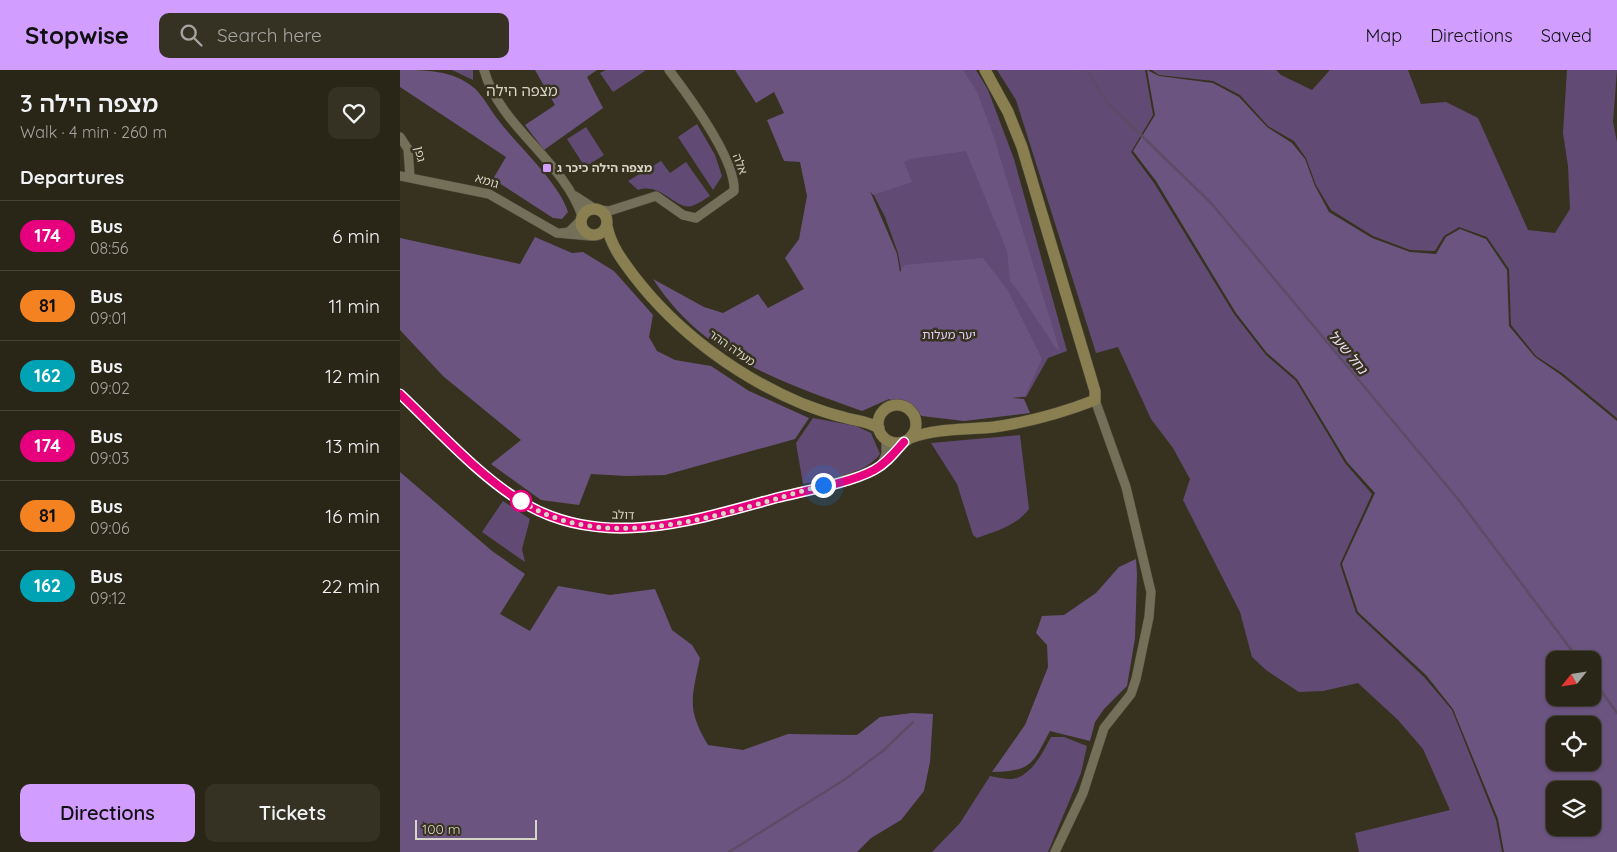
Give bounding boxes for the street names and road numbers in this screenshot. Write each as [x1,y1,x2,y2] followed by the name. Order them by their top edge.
[412,145,430,163] street label: גפן
[730,151,751,177] street label: אלה
[474,170,501,191] street label: גומא
[706,326,759,369] street label: מעלה ההר
[611,507,635,522] street label: דולב

